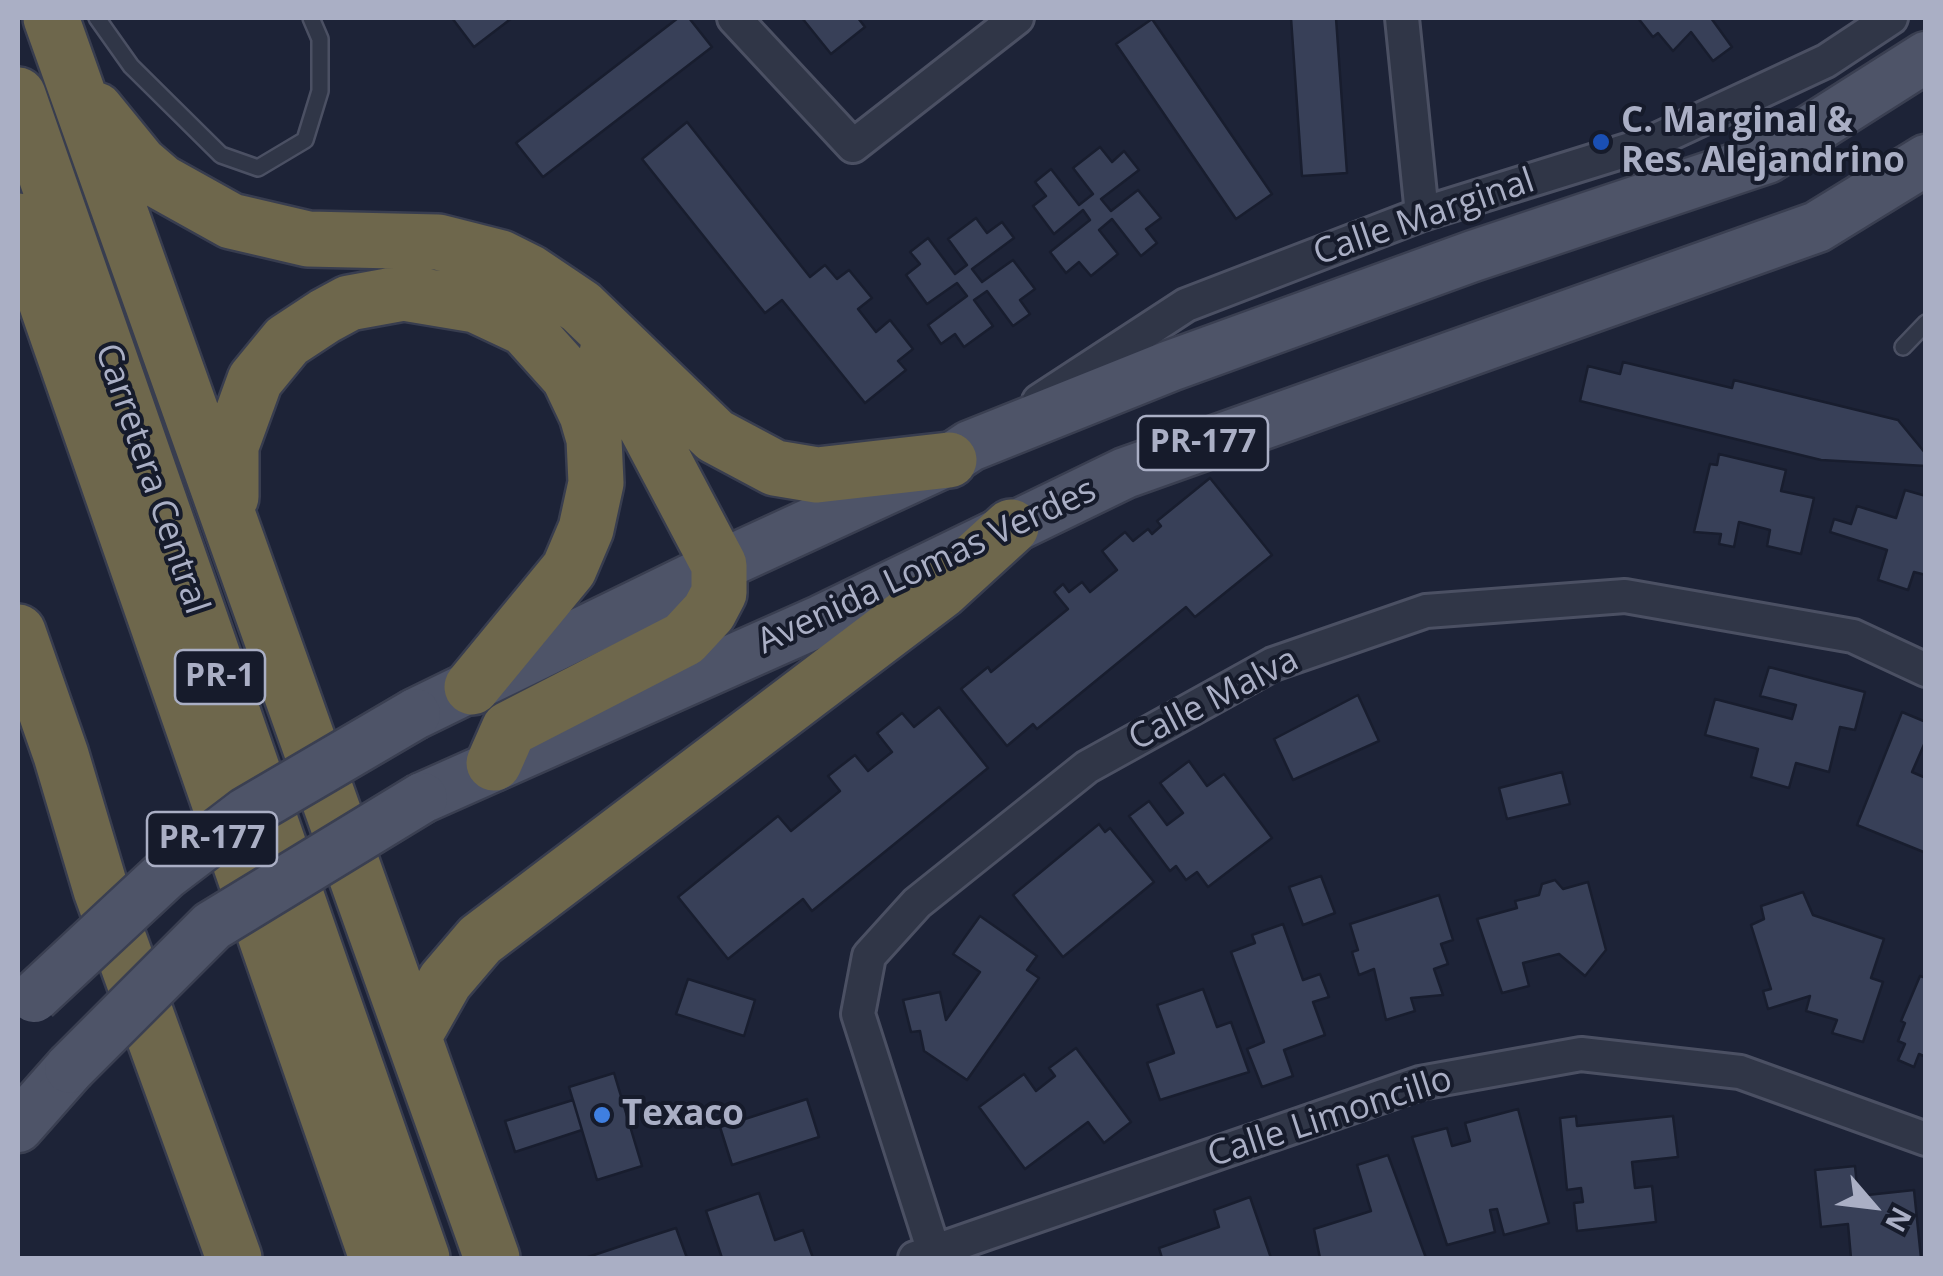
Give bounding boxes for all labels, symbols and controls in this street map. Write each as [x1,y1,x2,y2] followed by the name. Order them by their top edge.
[1621,101,1905,183] place label: C. Marginal & Res. Alejandrino
[1590,131,1612,153] marker: C. Marginal & Res. Alejandrino
[1308,161,1540,275] street label: Calle Marginal
[85,338,217,620] street label: Carretera Central
[1138,416,1268,470] road number: PR-177
[751,470,1103,664] street label: Avenida Lomas Verdes
[1122,639,1306,761] street label: Calle Malva
[175,650,265,704] road number: PR-1
[147,812,277,866] road number: PR-177
[1203,1059,1457,1177] street label: Calle Limoncillo
[622,1094,744,1136] place label: Texaco
[591,1104,613,1126] marker: Texaco
[1823,1156,1923,1256] north arrow
[1877,1201,1922,1239] text: N

